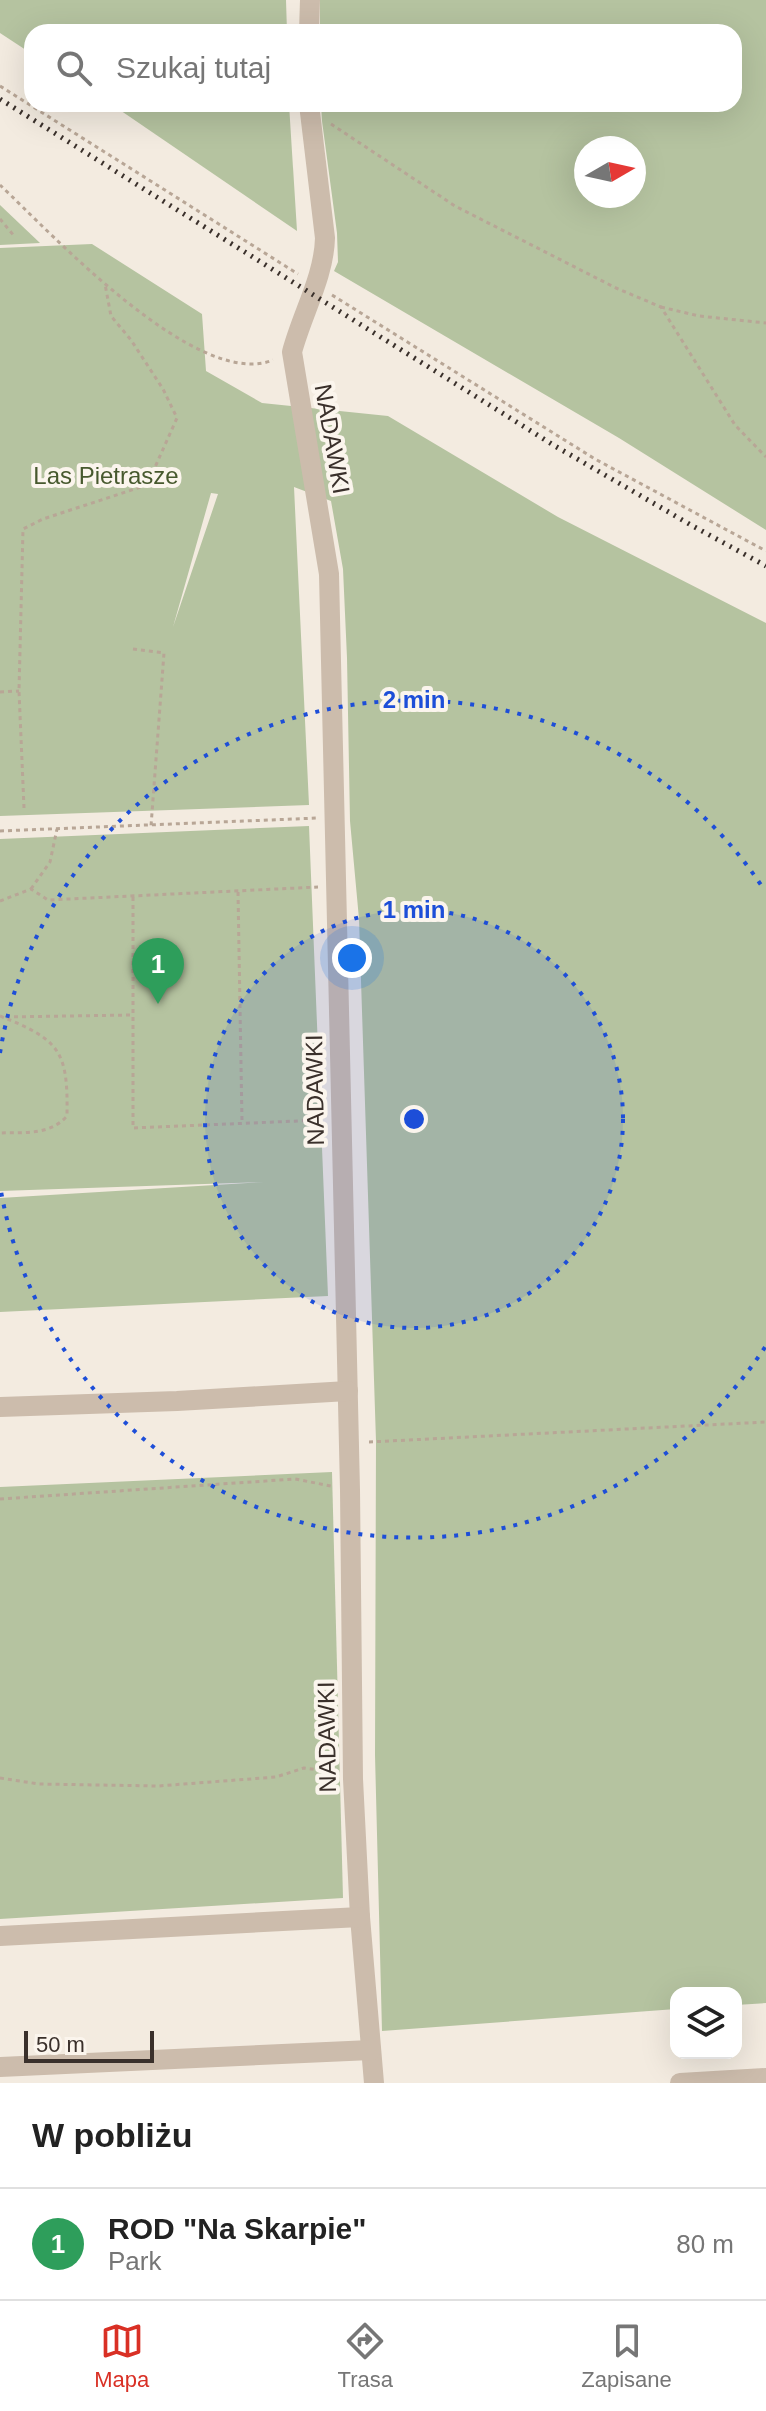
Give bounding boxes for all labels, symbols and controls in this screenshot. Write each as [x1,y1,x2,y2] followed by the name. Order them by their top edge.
[24,24,742,112] search box
[52,46,96,90] icon: search
[116,51,271,84] text: Szukaj tutaj
[574,136,646,208] north arrow
[310,382,355,496] street label: NADAWKI
[33,462,179,489] park label: Las Pietrasze
[383,686,445,713] text: 2 min
[383,896,445,923] text: 1 min
[132,938,184,1004] pin: 1
[332,938,372,978] your location
[300,1034,329,1146] street label: NADAWKI
[400,1105,428,1133] centre of rings
[312,1681,341,1793] street label: NADAWKI
[670,1987,742,2059] map controls
[670,1987,742,2059] button: layers
[24,2027,154,2063] scale bar
[36,2032,85,2057] text: 50 m
[32,2116,193,2154] text: W pobliżu
[108,2212,367,2245] text: ROD "Na Skarpie"
[51,2229,65,2259] text: 1
[676,2229,734,2259] text: 80 m
[108,2246,161,2276] text: Park
[94,2319,149,2393] tab: Mapa
[338,2319,393,2393] tab: Trasa
[581,2319,672,2393] tab: Zapisane

